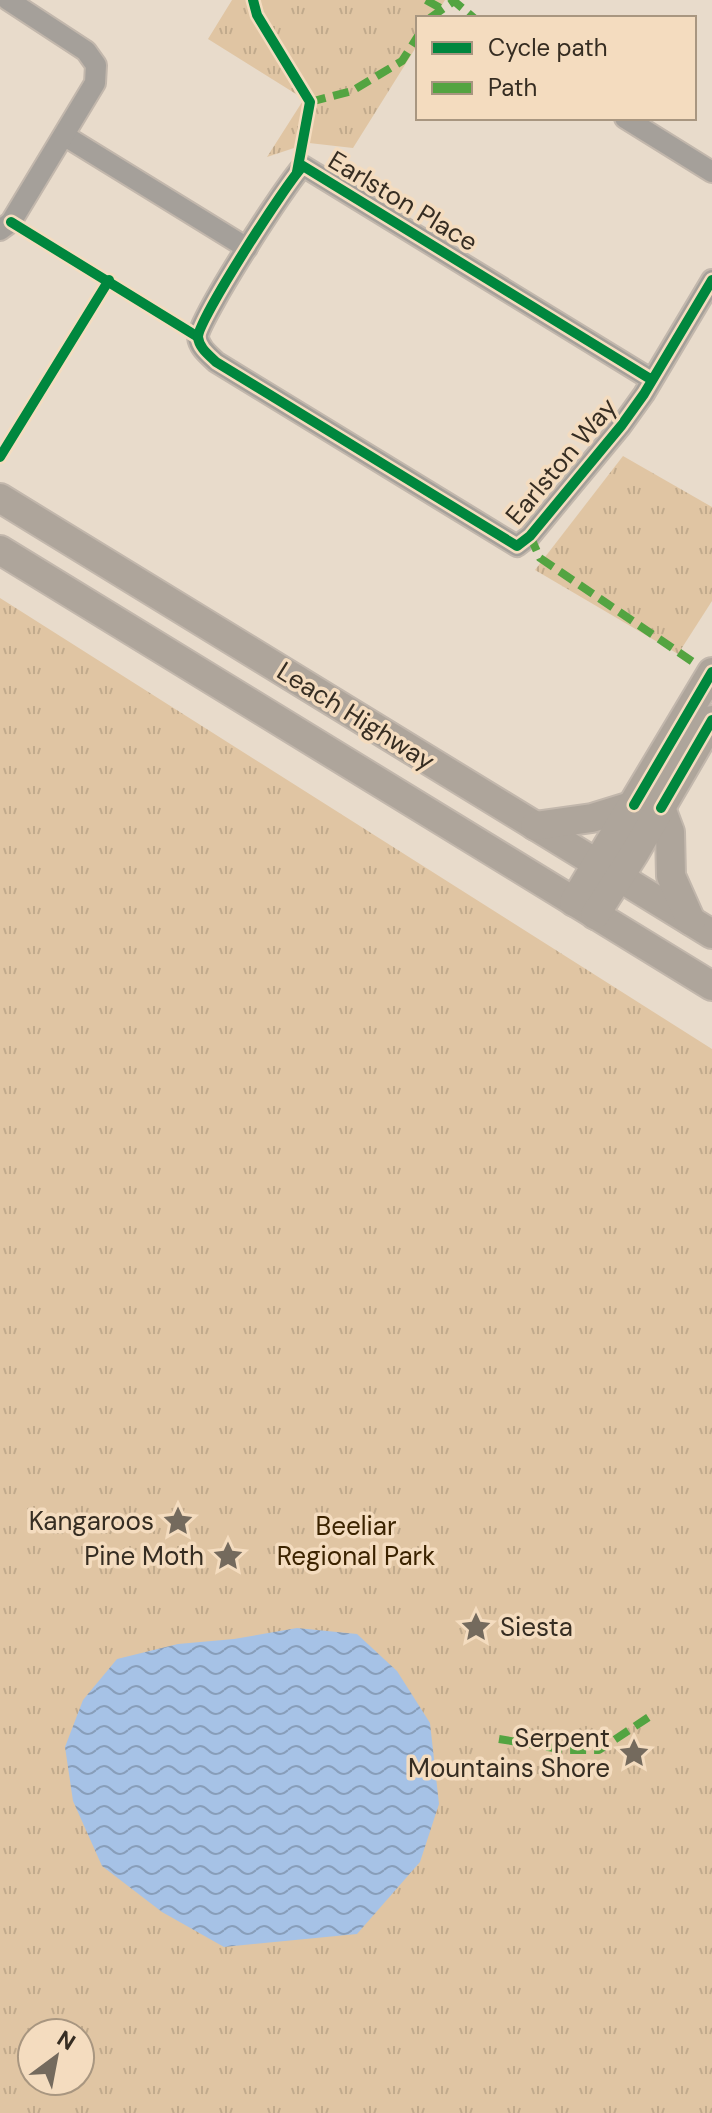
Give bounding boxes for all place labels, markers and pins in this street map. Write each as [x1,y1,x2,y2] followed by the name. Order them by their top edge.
[29,1504,154,1538] place label: Kangaroos
[161,1504,195,1538] place icon: Kangaroos
[84,1539,204,1573] place label: Pine Moth
[211,1539,245,1573] place icon: Pine Moth
[459,1610,493,1644] place icon: Siesta
[500,1610,573,1644] place label: Siesta
[408,1721,610,1785] place label: Serpent Mountains Shore
[617,1736,651,1770] place icon: Serpent Mountains Shore

